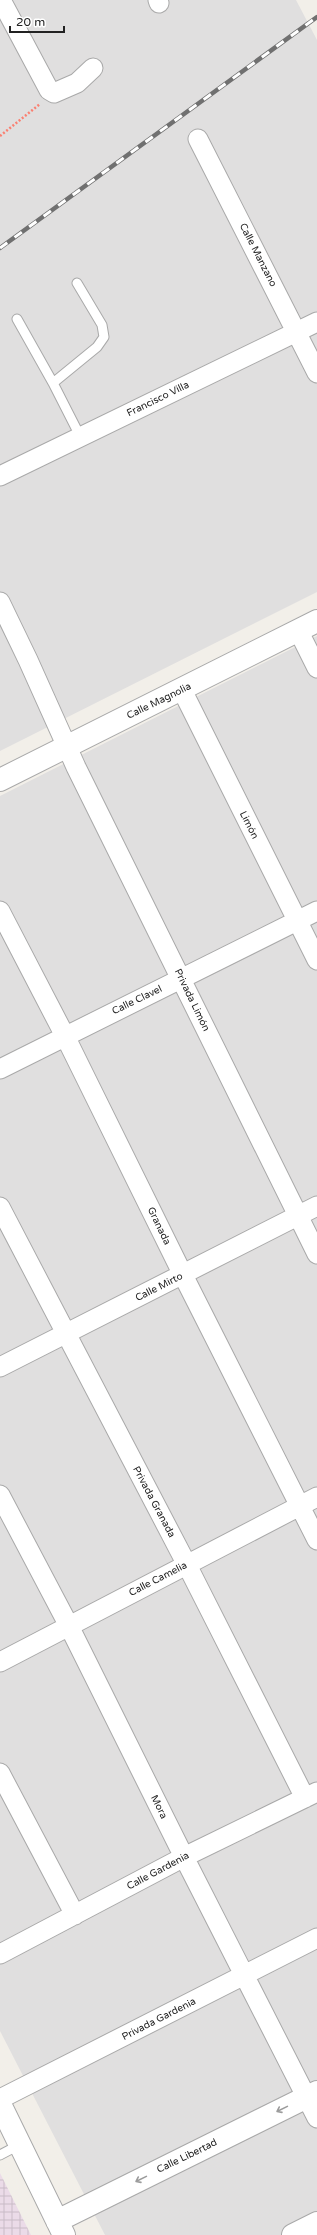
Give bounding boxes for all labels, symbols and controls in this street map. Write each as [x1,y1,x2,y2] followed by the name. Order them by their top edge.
[10,8,64,34] scale bar
[16,15,45,29] text: 20 m
[237,221,279,289] street label: Calle Manzano
[125,379,191,419] street label: Francisco Villa
[125,680,193,722] street label: Calle Magnolia
[237,809,261,841] street label: Limón
[172,967,212,1033] street label: Privada Limón
[110,983,164,1017] street label: Calle Clavel
[145,1205,173,1247] street label: Granada
[133,1270,185,1304] street label: Calle Mirto
[130,1464,178,1540] street label: Privada Granada
[127,1559,189,1599] street label: Calle Camelia
[148,1793,170,1821] street label: Mora
[125,1850,191,1892] street label: Calle Gardenia
[120,1995,198,2043] street label: Privada Gardenia
[276,2106,288,2113] one-way arrow
[155,2136,219,2176] street label: Calle Libertad
[135,2176,147,2183] one-way arrow

